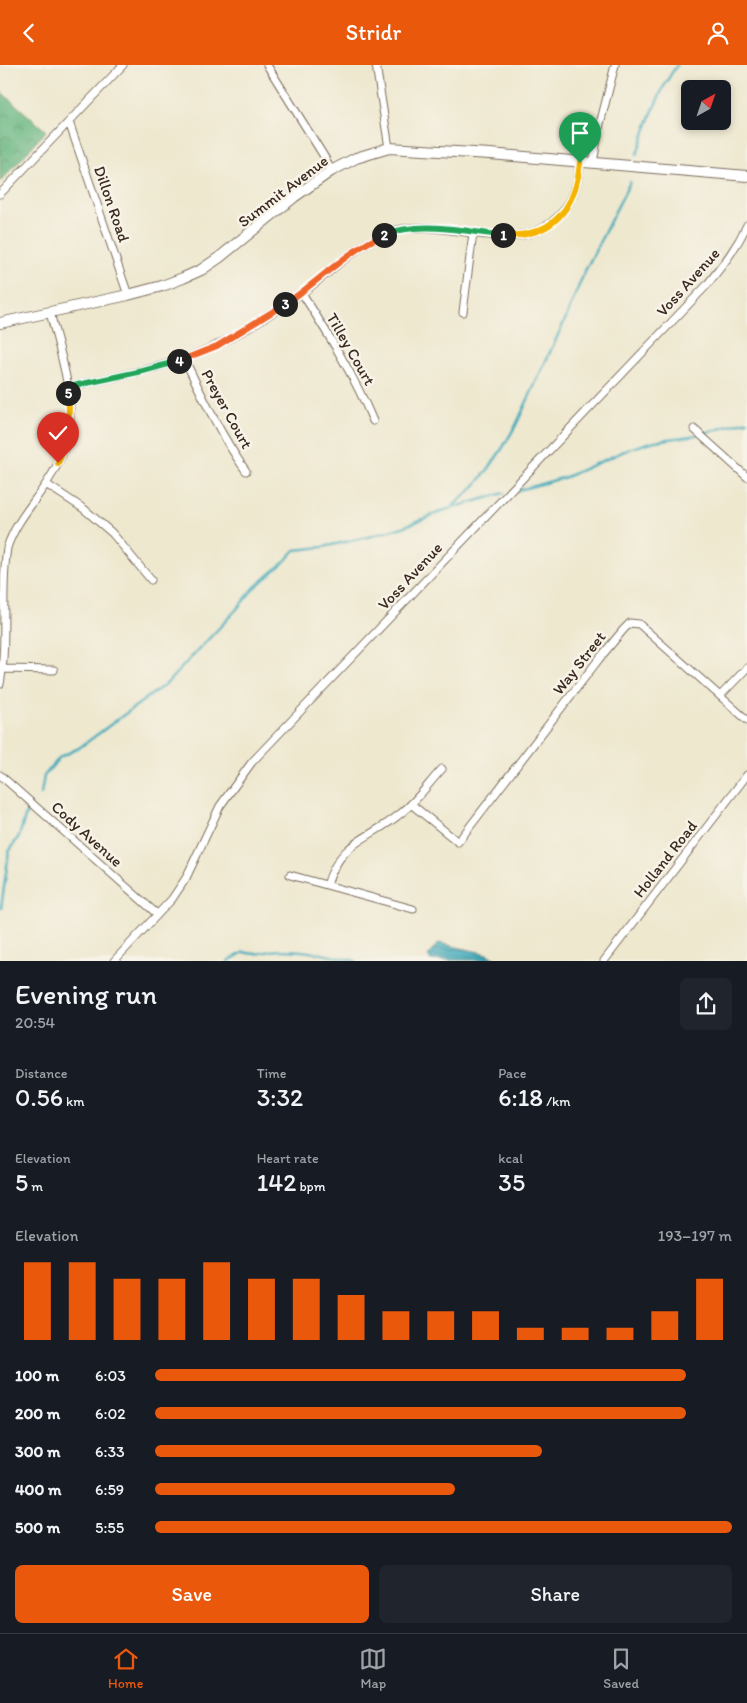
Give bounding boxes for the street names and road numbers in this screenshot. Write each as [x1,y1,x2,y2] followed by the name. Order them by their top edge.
[234,151,332,231] street label: Summit Avenue
[90,163,134,245] street label: Dillon Road
[652,244,724,320] street label: Voss Avenue
[323,309,379,389] street label: Tilley Court
[197,366,257,452] street label: Preyer Court
[374,538,446,614] street label: Voss Avenue
[548,628,610,698] street label: Way Street
[47,797,127,871] street label: Cody Avenue
[629,816,701,901] street label: Holland Road

